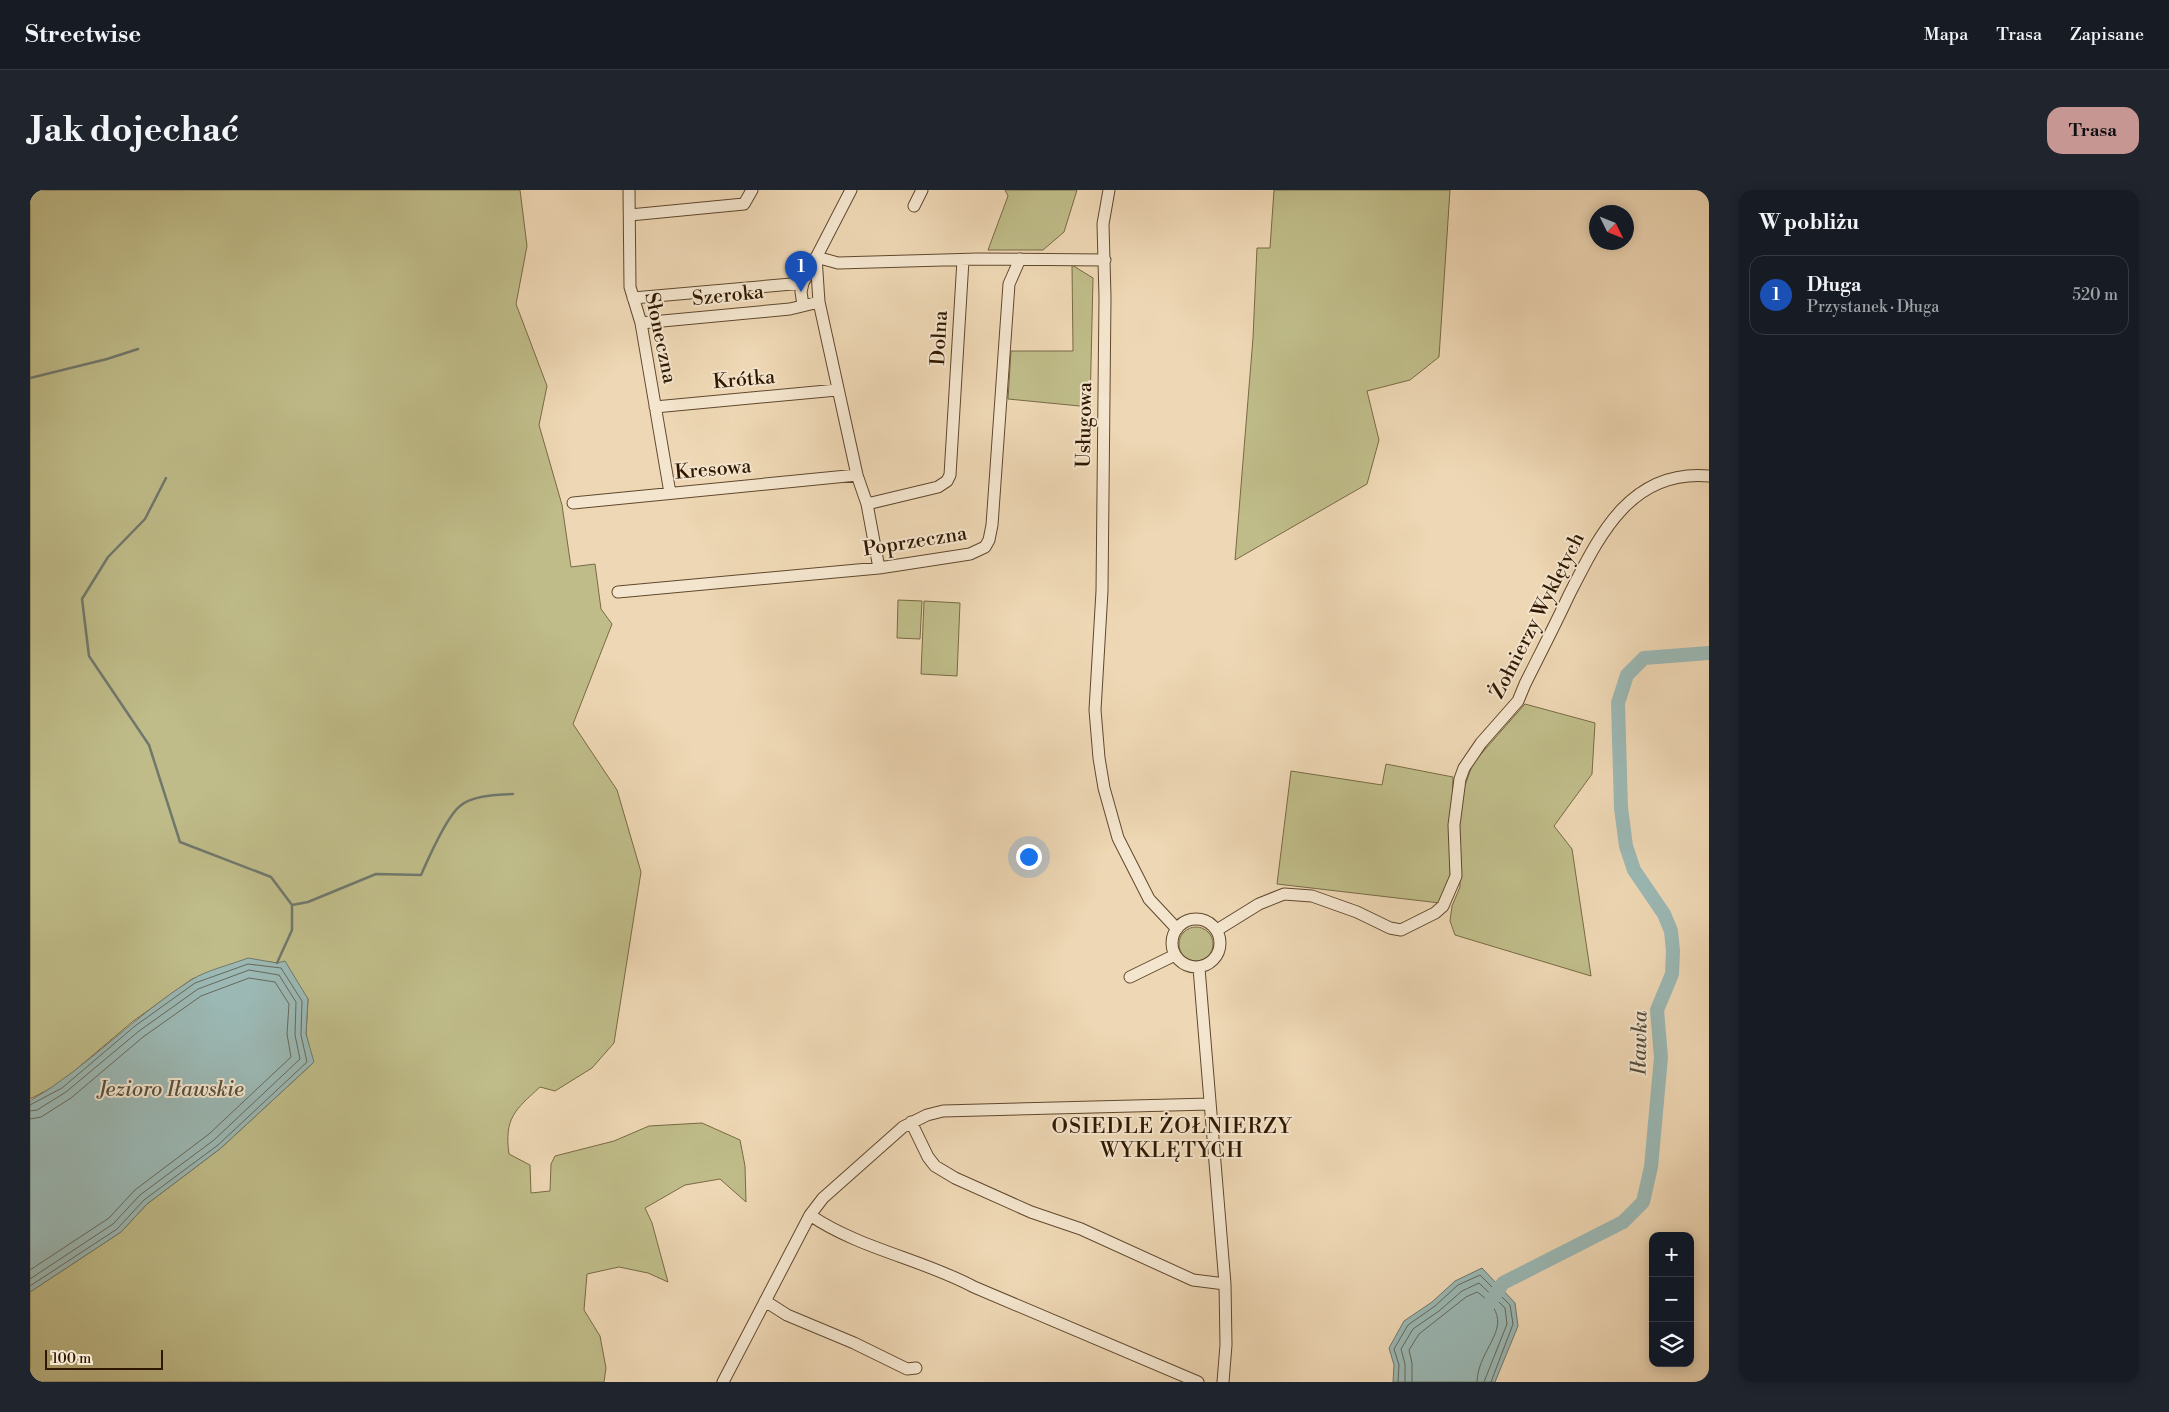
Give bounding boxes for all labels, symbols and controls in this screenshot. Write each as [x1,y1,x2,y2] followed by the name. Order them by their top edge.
[25,20,141,50] text: Streetwise
[1924,23,1968,46] text: Mapa
[1996,23,2042,46] text: Trasa
[2070,23,2144,46] text: Zapisane
[2047,107,2139,154] button: Trasa
[30,109,239,152] text: Jak dojechać
[1589,205,1634,250] north arrow
[1759,210,1859,236] text: W pobliżu
[785,251,817,292] pin: 1
[1807,273,1861,297] text: Długa
[691,280,766,312] street label: Szeroka
[1772,285,1780,305] text: 1
[2072,285,2118,305] text: 520 m
[638,290,682,387] street label: Słoneczna
[1807,297,1939,317] text: Przystanek · Długa
[926,309,954,366] street label: Dolna
[712,365,777,395] street label: Krótka
[1072,381,1098,468] street label: Usługowa
[674,454,753,486] street label: Kresowa
[861,521,970,563] street label: Poprzeczna
[1484,528,1591,703] street label: Żołnierzy Wyklętych
[1016,844,1042,870] your location
[1626,1010,1654,1077] water label: Iławka
[96,1077,244,1103] water label: Jezioro Iławskie
[1051,1112,1293,1164] district label: OSIEDLE ŻOŁNIERZY WYKLĘTYCH
[1649,1232,1694,1367] map controls
[1649,1232,1694,1277] button: +
[1649,1277,1694,1322] button: −
[1649,1322,1694,1367] button: layers
[45,1347,162,1370] scale bar
[52,1350,91,1368] text: 100 m

